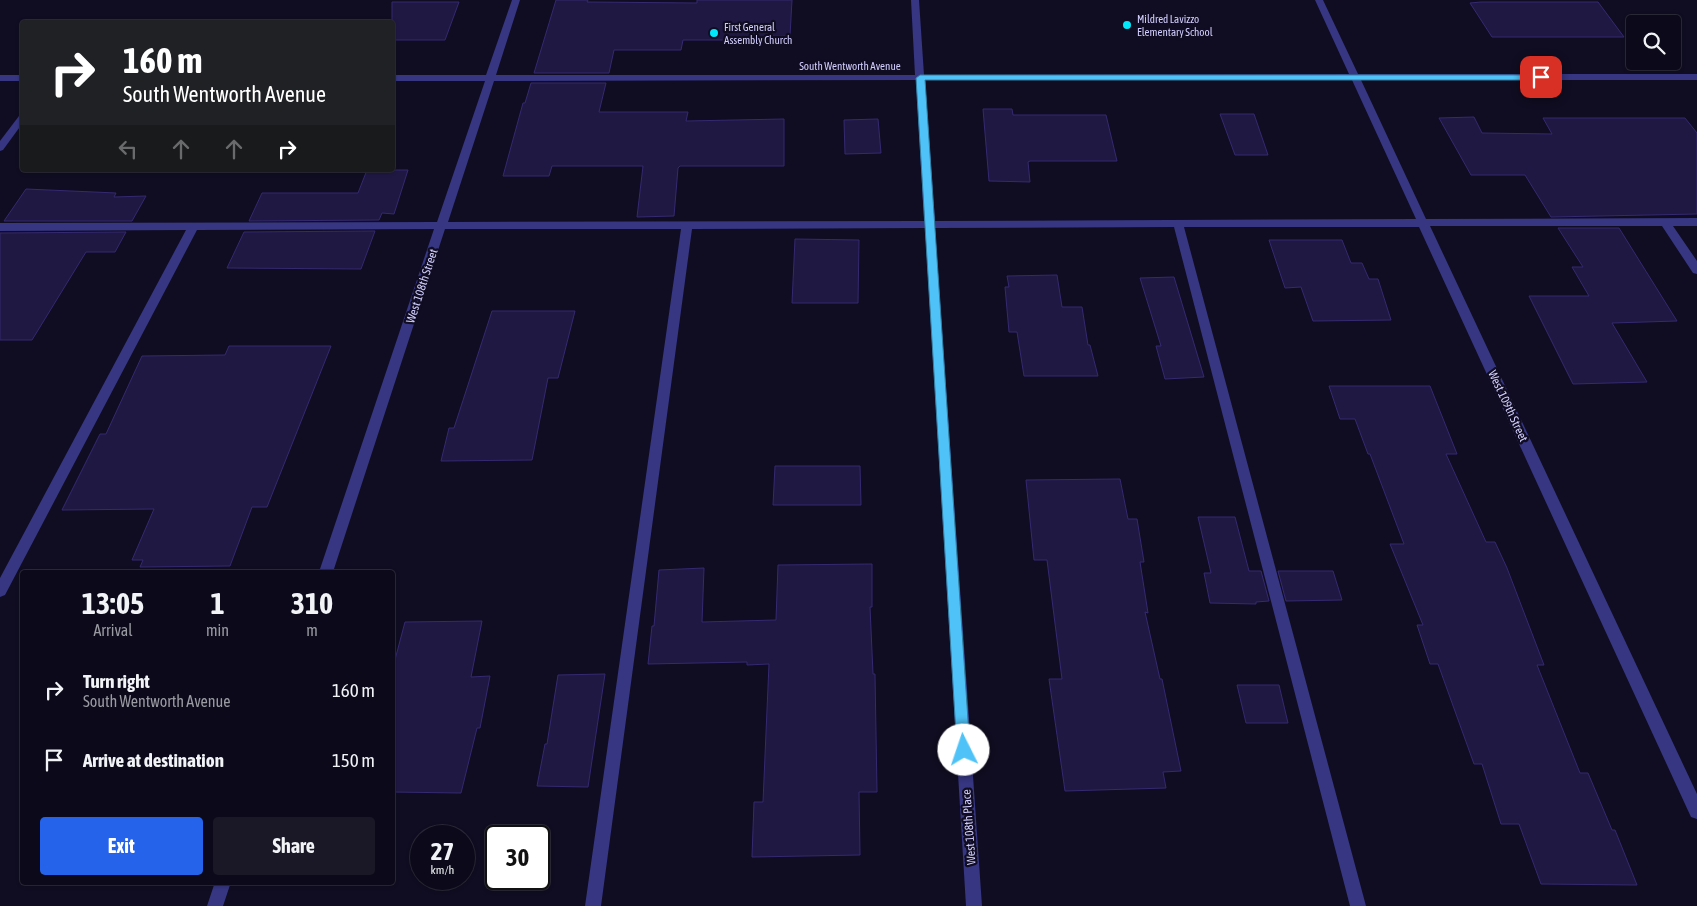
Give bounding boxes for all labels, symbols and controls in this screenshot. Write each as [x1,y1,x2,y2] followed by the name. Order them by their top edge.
[1137,13,1213,38] place label: Mildred Lavizzo Elementary School
[1626,15,1681,70] map controls
[1626,15,1681,70] button: search
[1121,19,1133,31] marker: Mildred Lavizzo Elementary School
[724,21,792,46] place label: First General Assembly Church
[708,27,720,39] marker: First General Assembly Church
[40,40,105,105] icon: right
[123,40,202,80] text: 160 m
[1520,56,1562,98] pin
[799,60,901,72] street label: South Wentworth Avenue
[1527,63,1555,91] icon: arrive
[123,81,326,107] text: South Wentworth Avenue
[114,135,142,163] icon: left
[167,135,195,163] icon: ahead
[220,135,248,163] icon: ahead
[273,135,301,163] icon: right
[403,247,441,325] street label: West 108th Street
[1485,368,1531,444] street label: West 109th Street
[82,586,144,620] text: 13:05
[210,586,225,620] text: 1
[291,586,333,620] text: 310
[93,621,133,639] text: Arrival
[206,621,229,639] text: min
[306,621,318,639] text: m
[83,670,150,692] text: Turn right
[40,676,68,704] icon: right
[332,679,375,701] text: 160 m
[83,692,231,710] text: South Wentworth Avenue
[937,723,989,775] position arrow
[40,746,68,774] icon: arrive
[83,749,224,771] text: Arrive at destination
[332,749,375,771] text: 150 m
[959,789,979,865] street label: West 108th Place
[40,817,203,875] button: Exit
[213,817,375,875] button: Share
[485,825,550,890] speed limit sign: 30
[431,837,454,865] text: 27
[431,863,454,877] text: km/h

